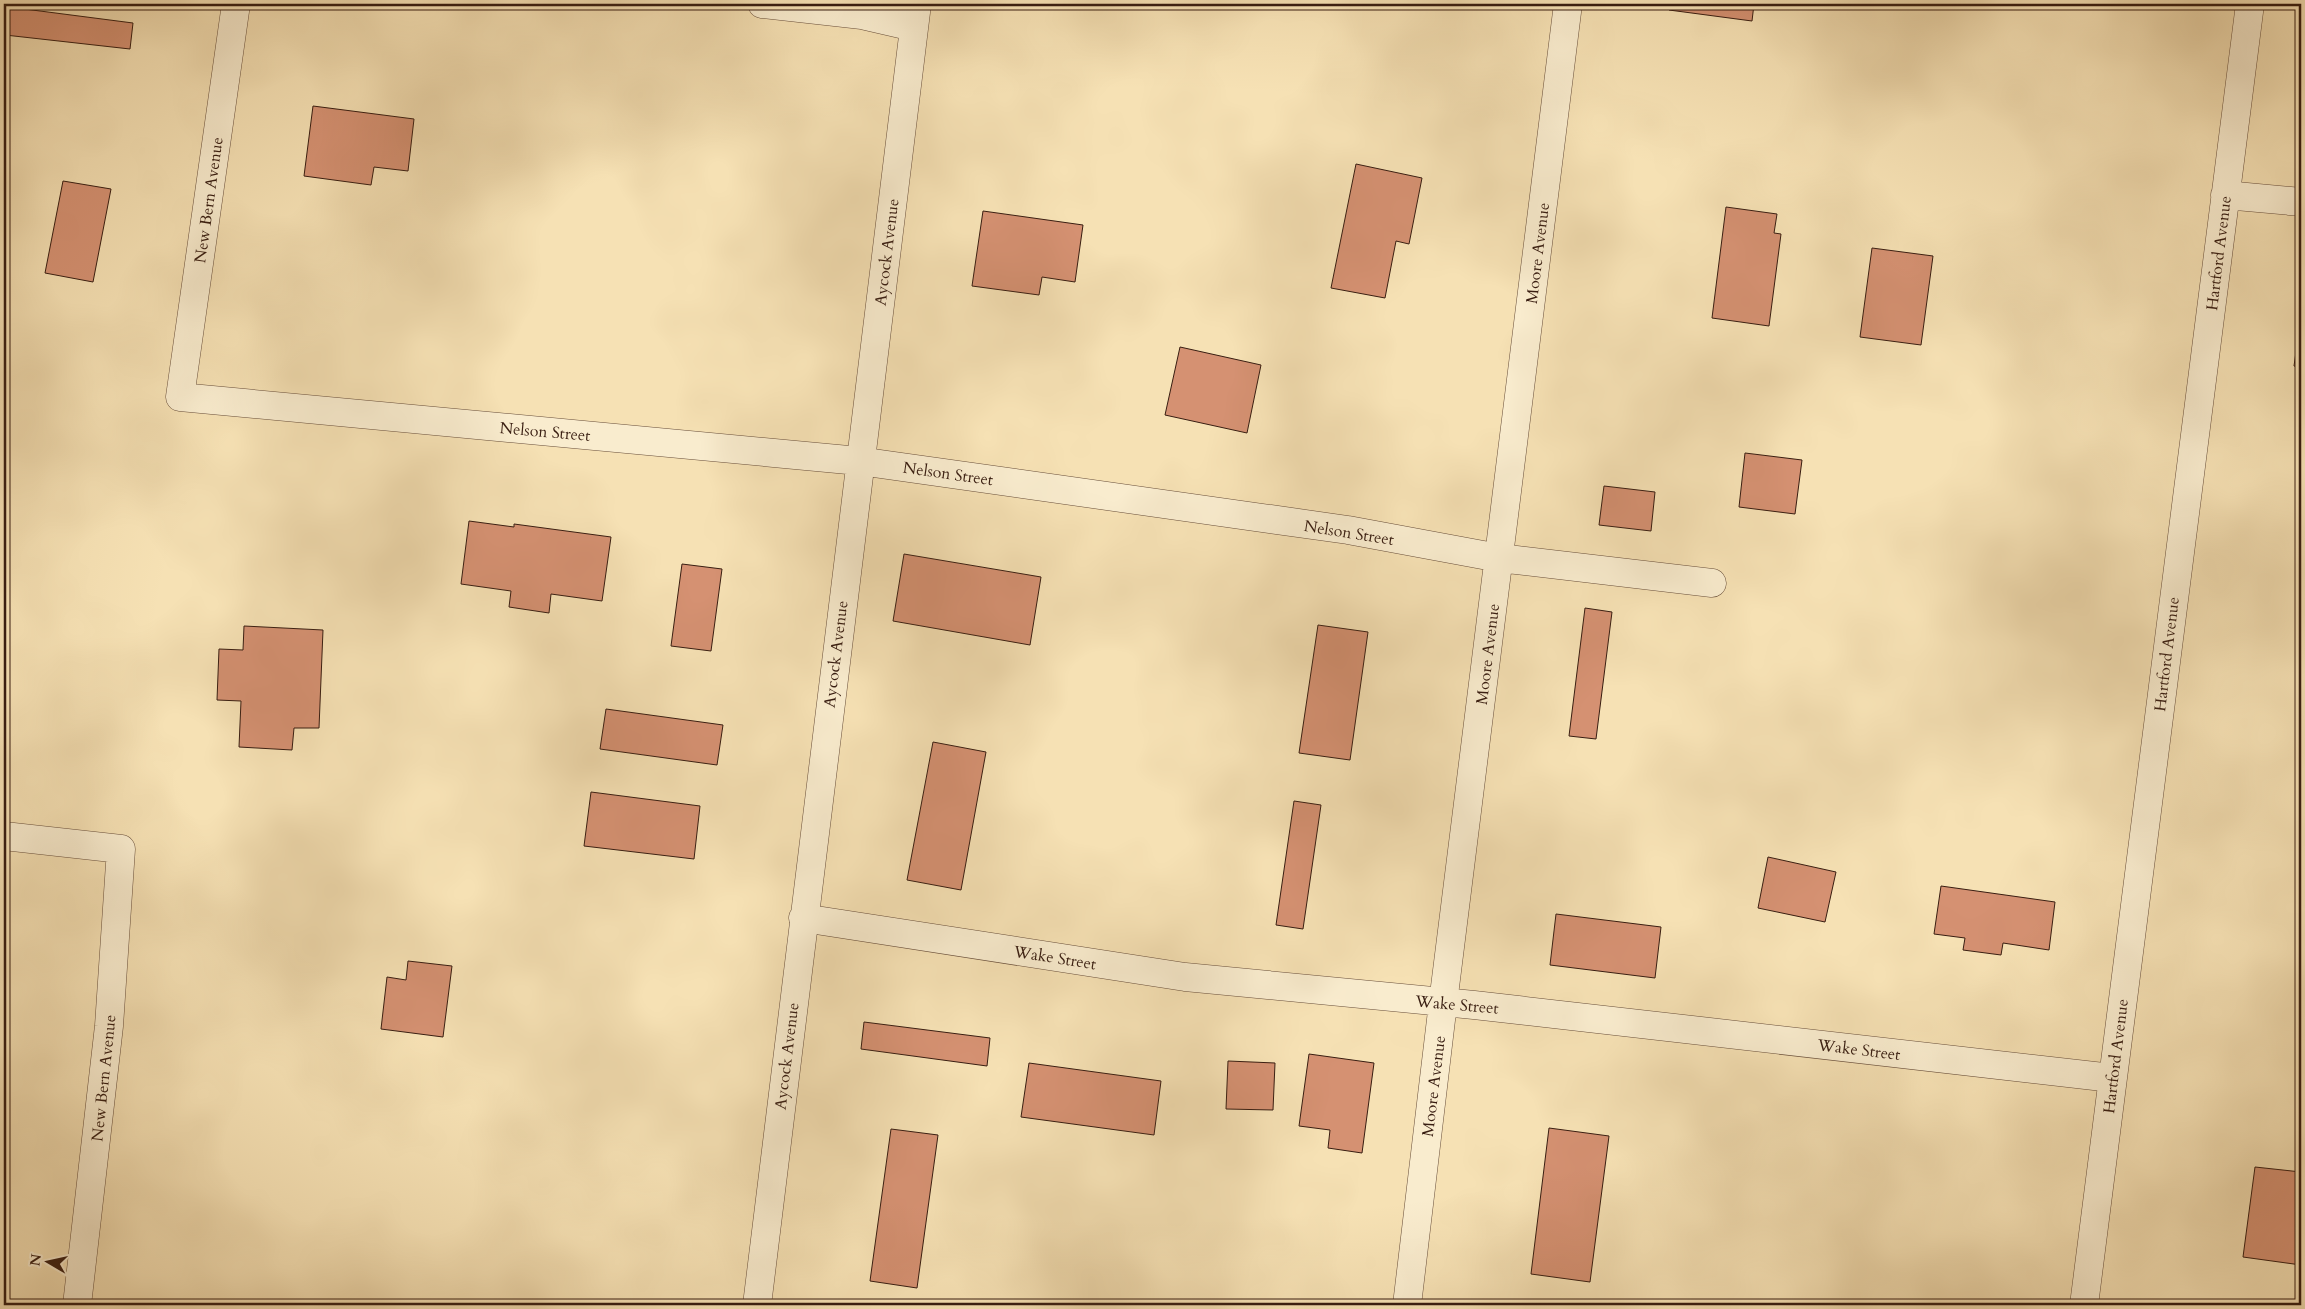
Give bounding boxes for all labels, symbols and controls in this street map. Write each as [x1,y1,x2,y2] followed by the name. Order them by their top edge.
[189,136,229,265] street label: New Bern Avenue
[2201,195,2237,312] street label: Hartford Avenue
[870,197,904,307] street label: Aycock Avenue
[1521,201,1555,305] street label: Moore Avenue
[499,417,591,447] street label: Nelson Street
[901,457,994,491] street label: Nelson Street
[1302,515,1395,551] street label: Nelson Street
[2149,596,2185,713] street label: Hartford Avenue
[819,599,853,709] street label: Aycock Avenue
[1471,602,1505,706] street label: Moore Avenue
[1011,940,1098,975] street label: Wake Street
[1414,990,1499,1020] street label: Wake Street
[2098,998,2134,1115] street label: Hartford Avenue
[770,1001,804,1111] street label: Aycock Avenue
[86,1014,122,1143] street label: New Bern Avenue
[1417,1034,1451,1138] street label: Moore Avenue
[1815,1034,1902,1066] street label: Wake Street
[22,1236,72,1286] north arrow
[25,1253,46,1268] text: N

